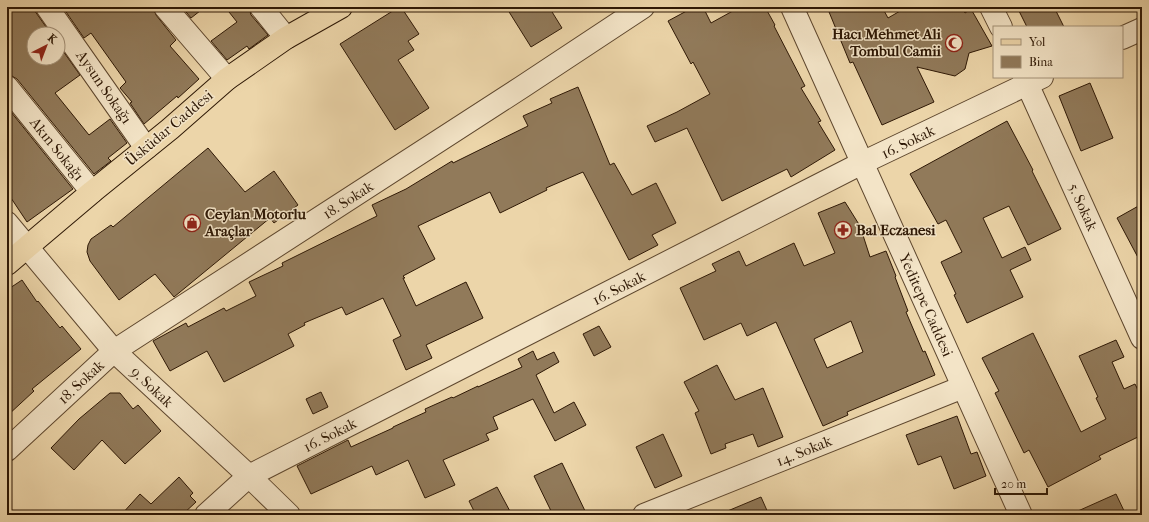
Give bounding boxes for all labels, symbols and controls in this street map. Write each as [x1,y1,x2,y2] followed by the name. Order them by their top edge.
[832,25,942,60] place label: Hacı Mehmet Ali Tombul Camii
[26,26,66,66] north arrow
[993,26,1123,78] legend
[45,31,60,47] text: K
[944,33,964,53] mosque icon: Hacı Mehmet Ali Tombul Camii
[1028,35,1046,49] text: Yol
[72,46,136,128] street label: Aysun Sokağı
[1029,55,1053,69] text: Bina
[122,86,217,170] street label: Üsküdar Caddesi
[25,113,88,185] street label: Akın Sokağı
[878,121,938,163] street label: 16. Sokak
[319,177,377,223] street label: 18. Sokak
[1065,180,1102,234] street label: 5. Sokak
[204,205,306,241] place label: Ceylan Motorlu Araçlar
[182,213,202,233] shop icon: Ceylan Motorlu Araçlar
[833,220,853,240] pharmacy icon: Bal Eczanesi
[856,221,936,239] place label: Bal Eczanesi
[895,250,957,360] street label: Yeditepe Caddesi
[589,267,649,309] street label: 16. Sokak
[54,356,108,408] street label: 18. Sokak
[127,363,177,411] street label: 9. Sokak
[300,414,360,456] street label: 16. Sokak
[774,432,835,470] street label: 14. Sokak
[995,470,1047,496] scale bar
[1001,477,1026,491] text: 20 m

